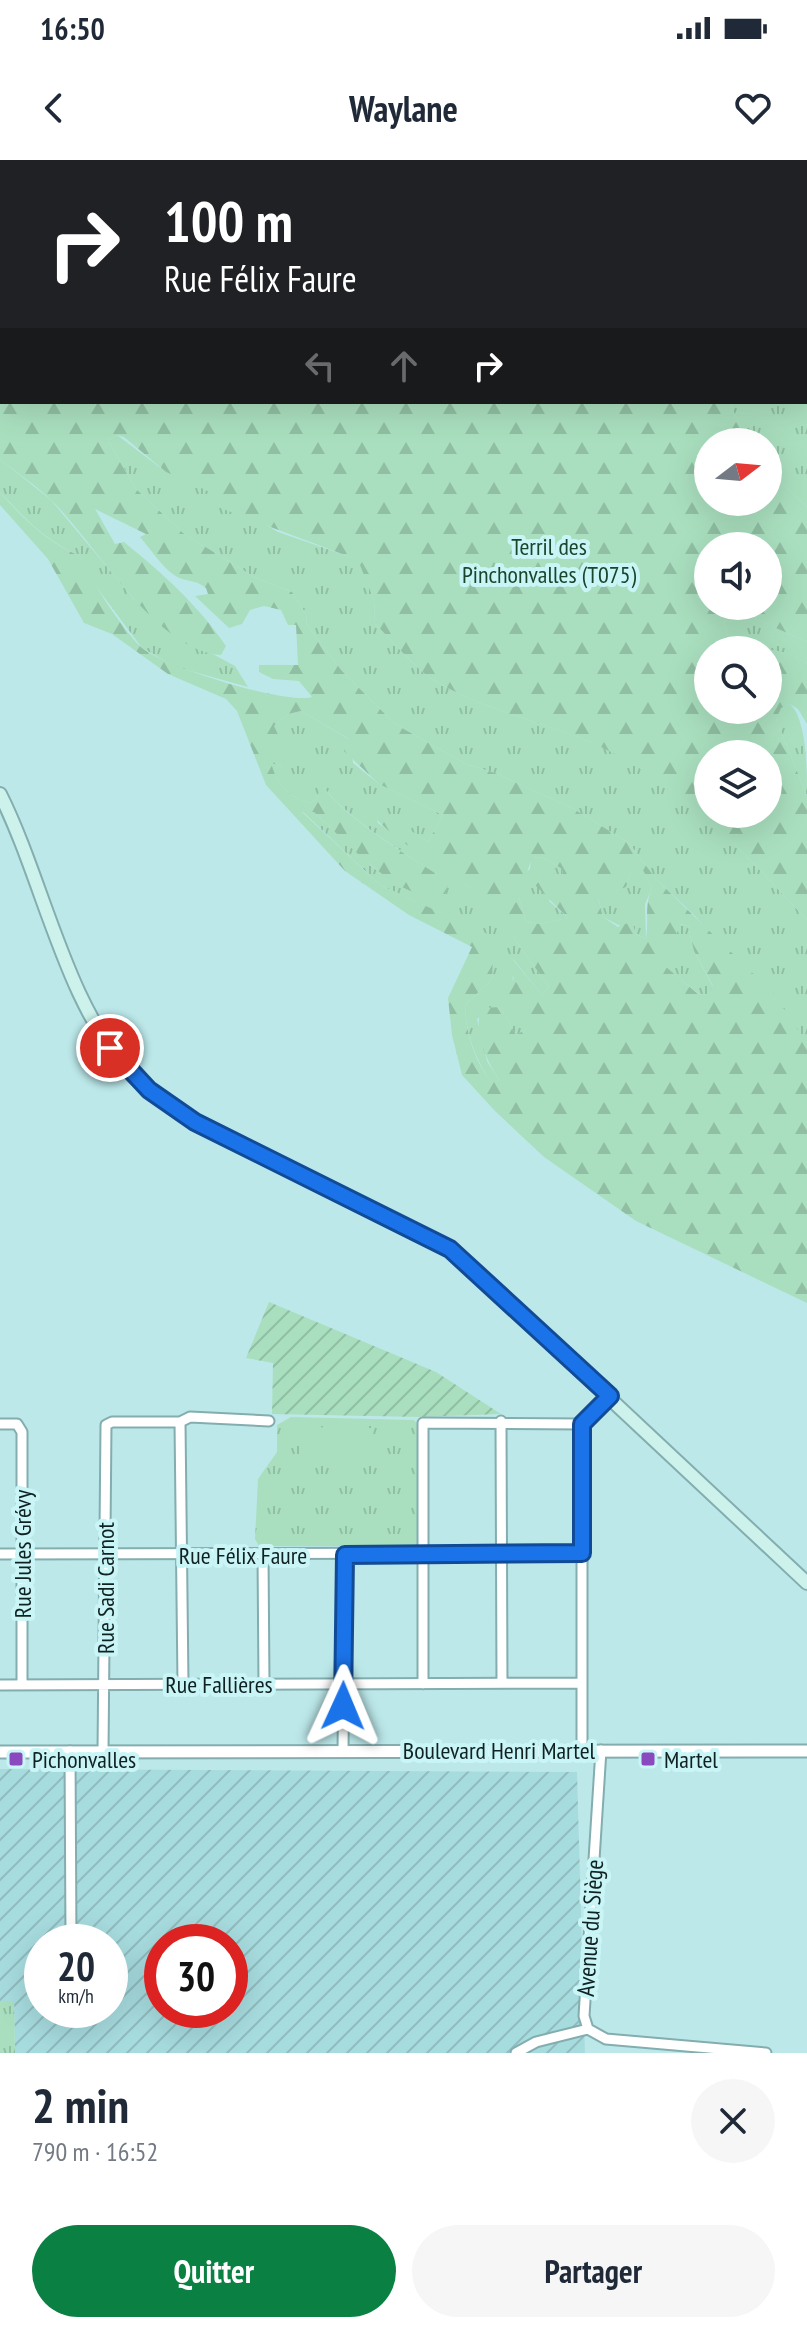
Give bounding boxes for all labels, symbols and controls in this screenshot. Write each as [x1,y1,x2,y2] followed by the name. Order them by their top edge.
[40,9,105,48] text: 16:50
[349,85,458,132] text: Waylane
[32,86,76,130] icon: back
[731,86,775,130] icon: heart
[164,185,293,257] text: 100 m
[32,192,136,296] icon: right
[164,255,357,302] text: Rue Félix Faure
[298,344,342,388] icon: left
[382,344,426,388] icon: ahead
[466,344,510,388] icon: right
[694,428,782,516] north arrow
[694,428,782,828] map controls
[462,531,636,590] park label: Terril des Pinchonvalles (T075)
[694,532,782,620] button: sound
[694,636,782,724] button: search
[694,740,782,828] button: layers
[76,1014,144,1082] pin
[88,1026,132,1070] icon: arrive
[7,1490,38,1618] street label: Rue Jules Grévy
[90,1522,121,1654] street label: Rue Sadi Carnot
[179,1540,307,1571] street label: Rue Félix Faure
[301,1664,385,1748] position arrow
[165,1669,273,1700] street label: Rue Fallières
[403,1735,596,1766] street label: Boulevard Henri Martel
[32,1744,136,1775] place label: Pichonvalles
[664,1744,718,1775] place label: Martel
[7,1750,25,1768] marker: Pichonvalles
[639,1750,657,1768] marker: Martel
[570,1858,610,1998] street label: Avenue du Siège
[144,1924,248,2028] speed limit sign: 30
[57,1940,95,1992] text: 20
[58,1983,94,2009] text: km/h
[32,2074,129,2136] text: 2 min
[691,2079,775,2163] button: close
[32,2135,158,2168] text: 790 m · 16:52
[32,2225,396,2317] button: Quitter
[412,2225,775,2317] button: Partager

